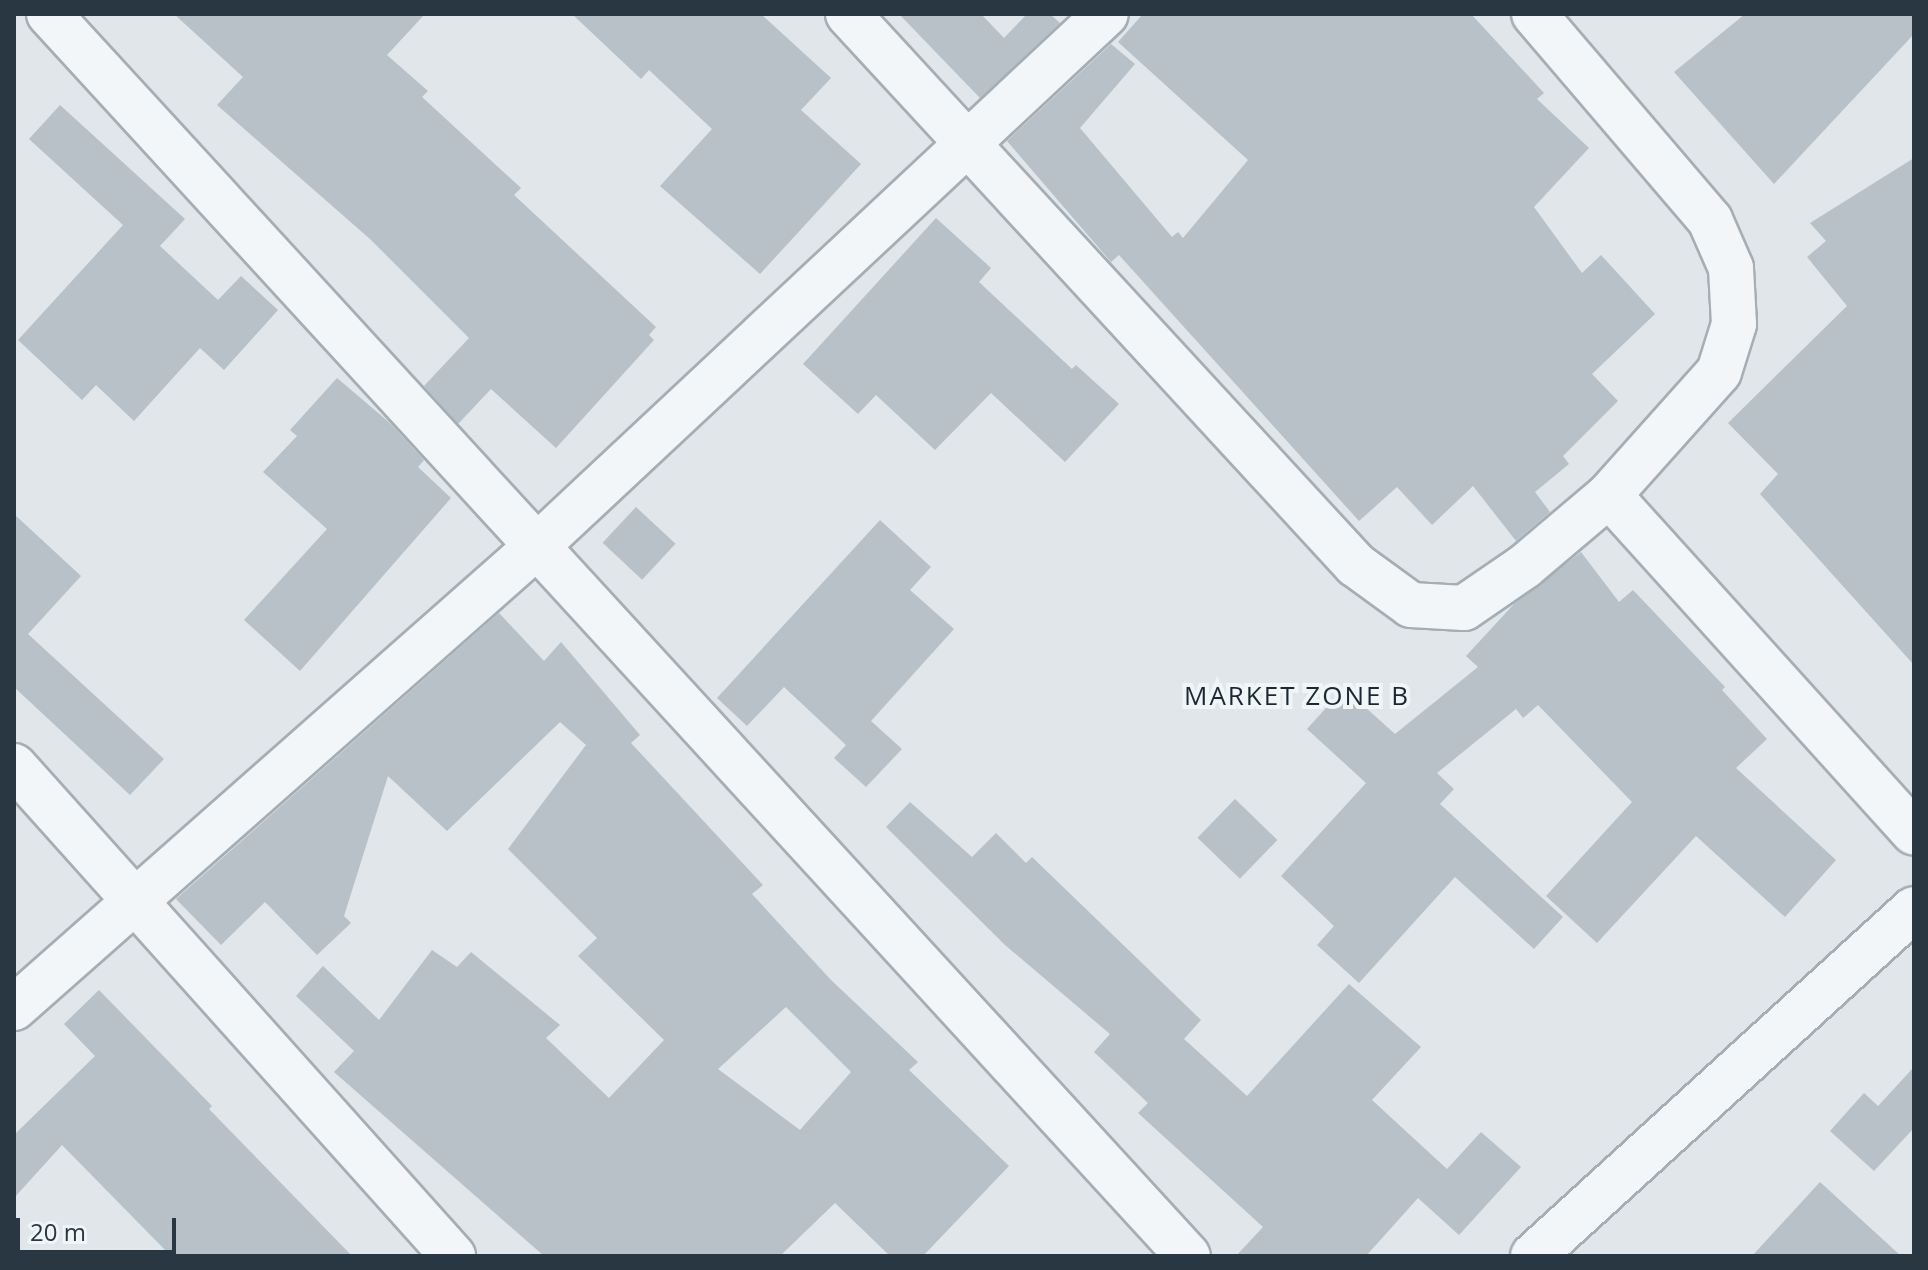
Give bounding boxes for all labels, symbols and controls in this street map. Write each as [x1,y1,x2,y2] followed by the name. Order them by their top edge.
[1184,680,1410,712] district label: MARKET ZONE B
[20,1202,180,1252] scale bar
[30,1215,86,1248] text: 20 m

